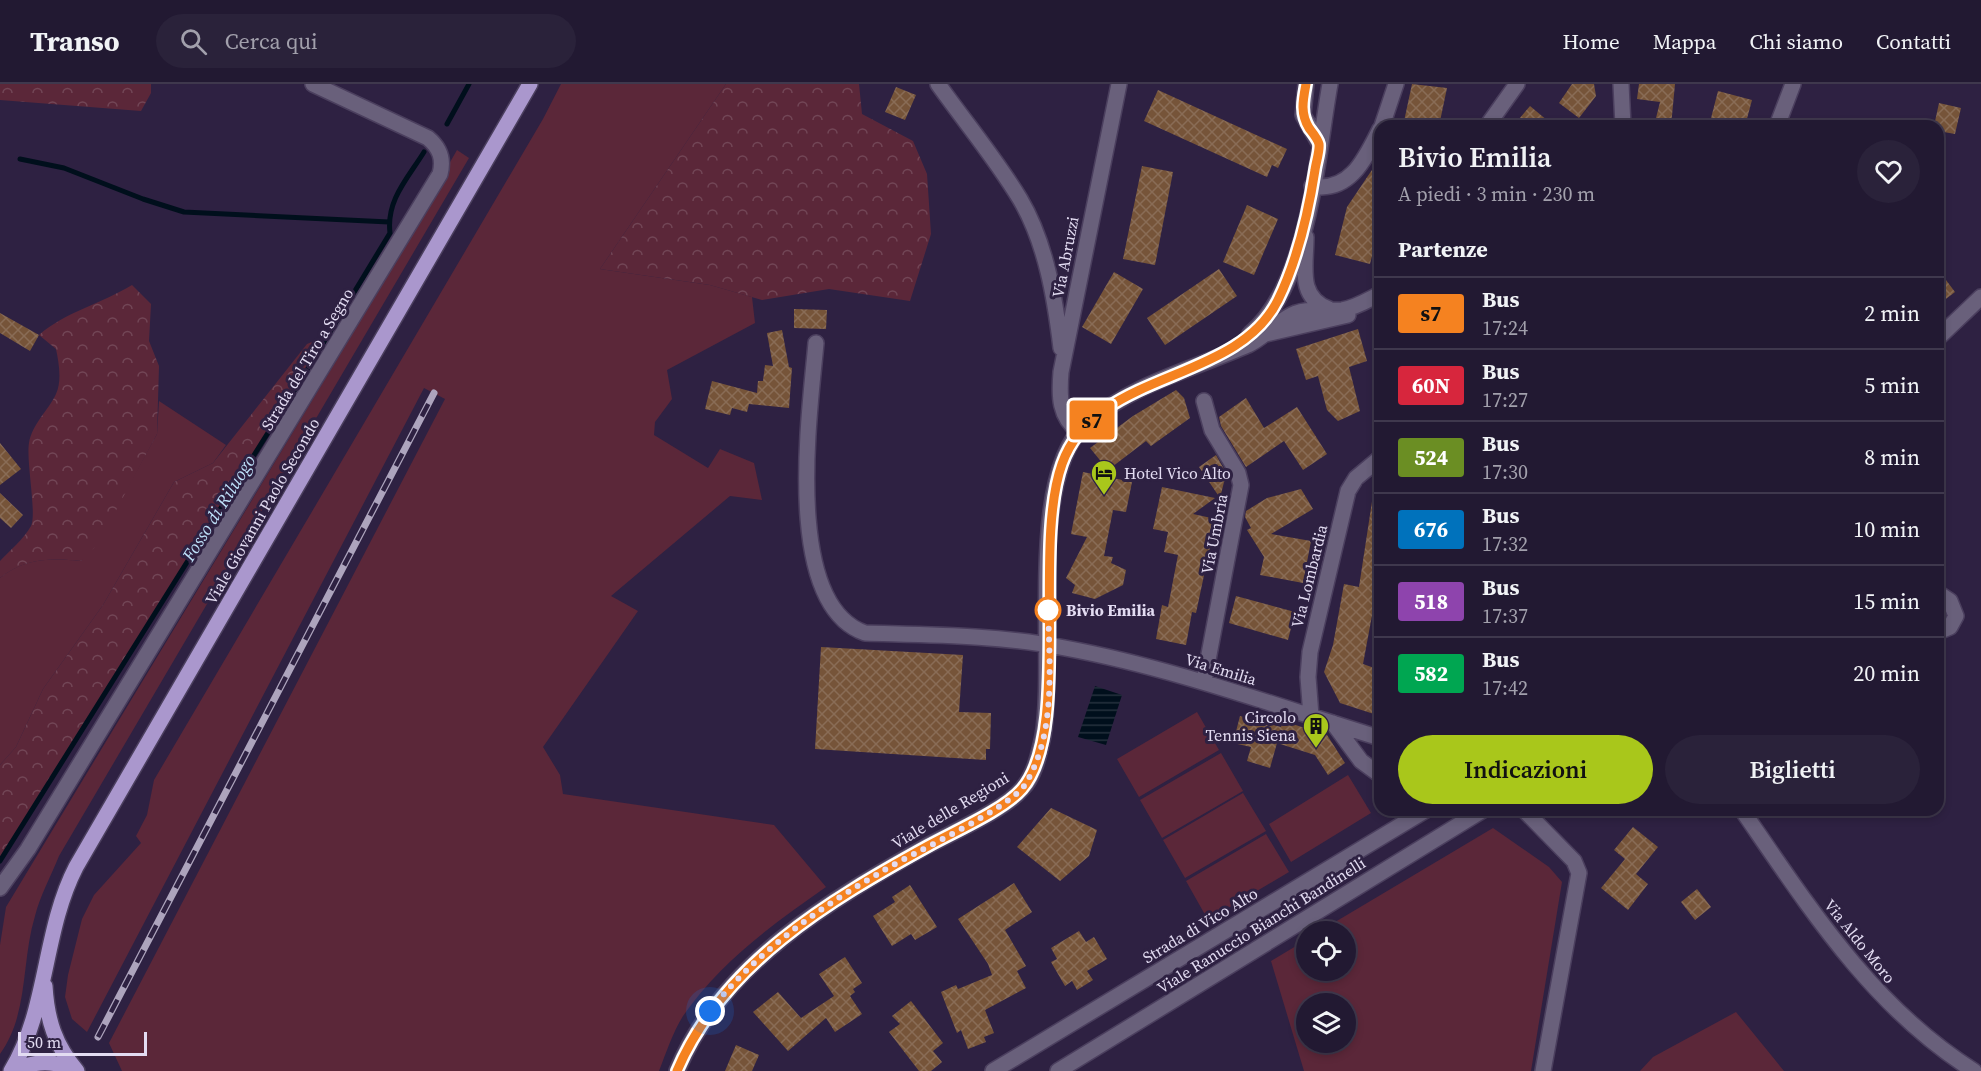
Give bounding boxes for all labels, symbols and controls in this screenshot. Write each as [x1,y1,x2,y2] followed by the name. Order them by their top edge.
[156,14,576,68] search box
[30,22,120,60] text: Transo
[177,25,210,58] icon: search
[225,26,318,56] text: Cerca qui
[1562,27,1620,56] text: Home
[1653,27,1717,56] text: Mappa
[1750,27,1843,56] text: Chi siamo
[1876,27,1951,56] text: Contatti
[1398,138,1552,176] text: Bivio Emilia
[1857,140,1920,203] button: heart
[1398,180,1595,208] text: A piedi · 3 min · 230 m
[1046,214,1084,299] street label: Via Abruzzi
[1398,234,1488,264] text: Partenze
[256,283,358,434] street label: Strada del Tiro a Segno
[1482,284,1519,314] text: Bus
[1864,298,1920,328] text: 2 min
[1421,299,1441,328] text: s7
[1482,314,1528,342] text: 17:24
[1482,356,1519,386] text: Bus
[1864,370,1920,400] text: 5 min
[1412,371,1450,400] text: 60N
[1482,386,1528,414] text: 17:27
[1065,400,1119,440] line badge: s7
[1082,406,1102,435] text: s7
[199,413,325,608] street label: Viale Giovanni Paolo Secondo
[1482,428,1519,458] text: Bus
[1864,442,1920,472] text: 8 min
[1414,443,1448,472] text: 524
[175,449,261,567] water label: Fosso di Riluogo
[1089,458,1119,496] hotel icon: Hotel Vico Alto
[1482,458,1528,486] text: 17:30
[1124,462,1231,484] place label: Hotel Vico Alto
[1195,491,1233,576] street label: Via Umbria
[1482,500,1519,530] text: Bus
[1853,514,1920,544] text: 10 min
[1414,515,1448,544] text: 676
[1286,521,1333,630] street label: Via Lombardia
[1482,530,1528,558] text: 17:32
[1482,572,1519,602] text: Bus
[1853,586,1920,616] text: 15 min
[1414,587,1448,616] text: 518
[1035,597,1061,623] marker: Bivio Emilia
[1066,599,1156,621] place label: Bivio Emilia
[1482,602,1528,630] text: 17:37
[1482,644,1519,674] text: Bus
[1183,648,1260,691] street label: Via Emilia
[1853,658,1920,688] text: 20 min
[1414,659,1448,688] text: 582
[1482,674,1528,702] text: 17:42
[1206,706,1297,746] place label: Circolo Tennis Siena
[1301,711,1331,749] building icon: Circolo Tennis Siena
[1398,735,1653,804] button: Indicazioni
[1665,735,1920,804] button: Biglietti
[887,766,1013,854] street label: Viale delle Regioni
[1153,851,1370,998] street label: Viale Ranuccio Bianchi Bandinelli
[1138,882,1262,968] street label: Strada di Vico Alto
[1819,894,1901,988] street label: Via Aldo Moro
[1296,921,1356,1053] map controls
[1296,921,1356,981] button: locate
[1296,993,1356,1053] button: layers
[695,996,725,1026] your location
[18,1029,147,1056] scale bar
[27,1031,61,1053] text: 50 m

